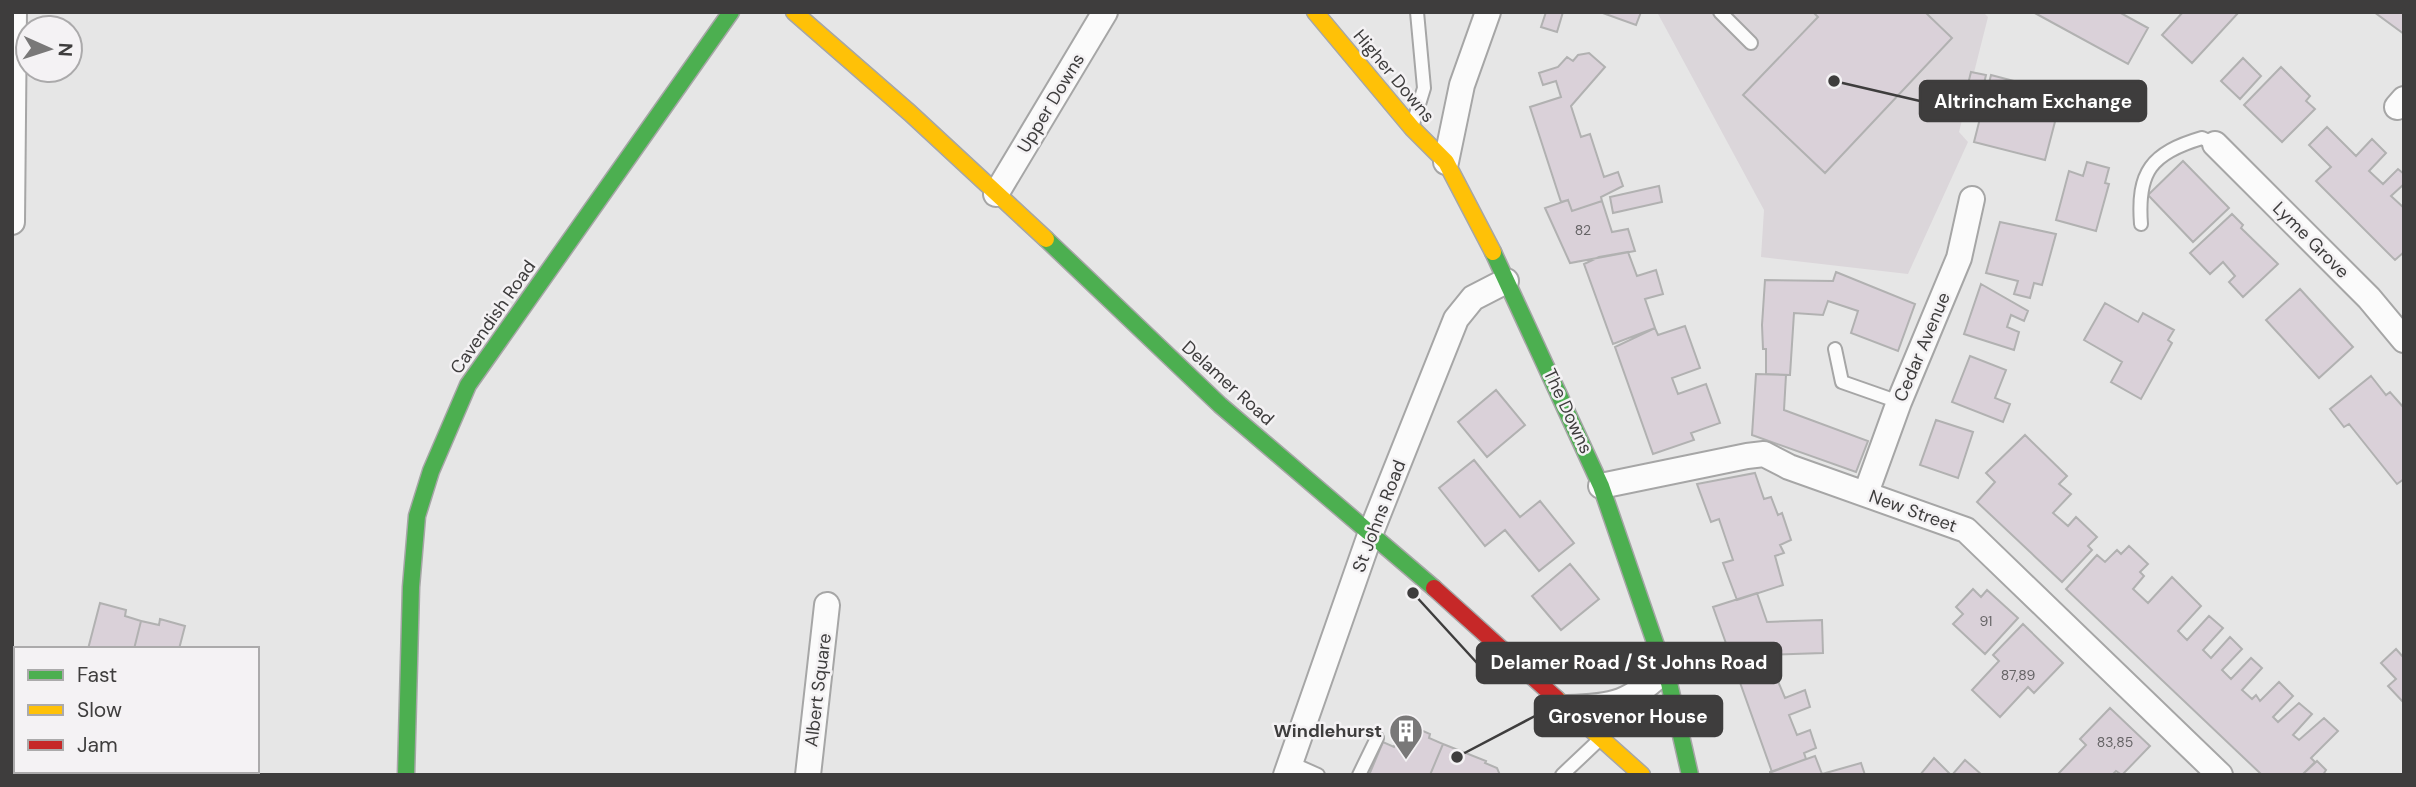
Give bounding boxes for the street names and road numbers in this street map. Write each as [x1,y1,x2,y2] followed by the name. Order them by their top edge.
[1348,24,1440,128] street label: Higher Downs
[1012,49,1090,157] street label: Upper Downs
[2268,197,2354,283] street label: Lyme Grove
[445,255,541,379] street label: Cavendish Road
[1888,289,1956,405] street label: Cedar Avenue
[1177,335,1279,431] street label: Delamer Road
[1538,365,1598,457] street label: The Downs
[1347,456,1411,576] street label: St Johns Road
[1866,484,1960,538] street label: New Street
[799,632,837,748] street label: Albert Square

